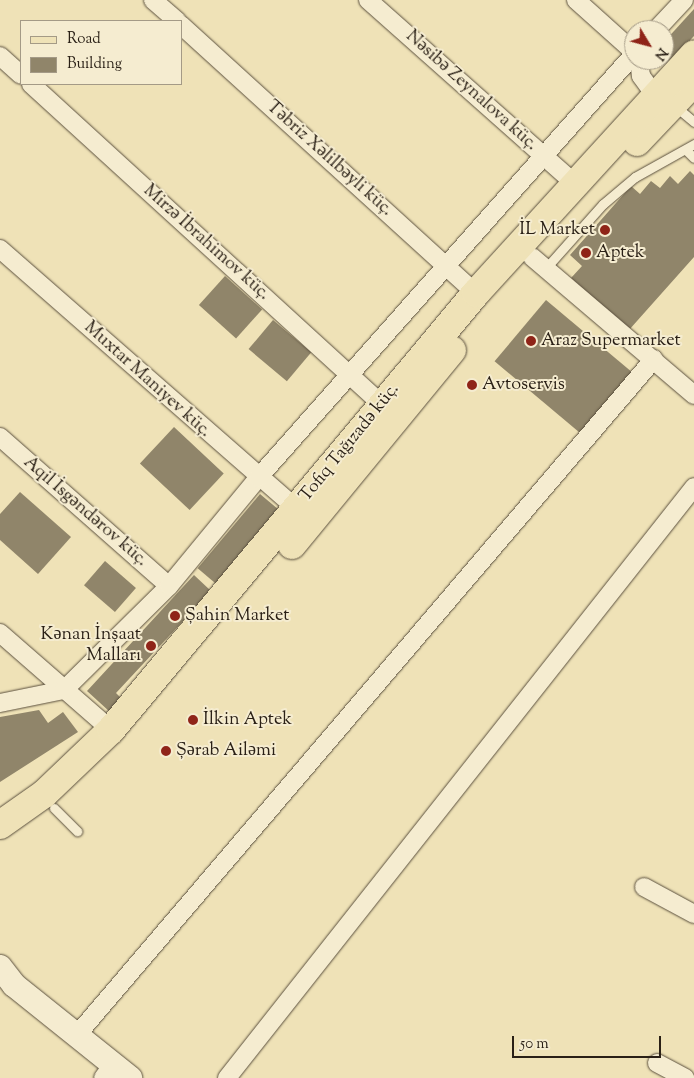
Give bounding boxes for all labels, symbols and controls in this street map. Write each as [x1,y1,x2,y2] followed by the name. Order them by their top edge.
[20,20,182,85] legend
[624,20,674,70] north arrow
[401,26,541,156] street label: Nəsibə Zeynalova küç.
[67,29,101,50] text: Road
[649,43,672,64] text: N
[67,54,122,75] text: Building
[261,97,397,221] street label: Təbriz Xəlilbəyli küç.
[138,180,274,306] street label: Mirzə İbrahimov küç.
[519,219,595,241] place label: İL Market
[599,224,611,236] marker: İL Market
[596,242,645,264] place label: Aptek
[580,247,592,259] marker: Aptek
[79,317,215,443] street label: Muxtar Maniyev küç.
[541,330,681,352] place label: Araz Supermarket
[525,335,537,347] marker: Araz Supermarket
[482,374,565,396] place label: Avtoservis
[296,379,404,507] street label: Tofiq Tağızadə küç.
[466,379,478,391] marker: Avtoservis
[18,452,152,572] street label: Aqil İsgəndərov küç.
[185,605,289,627] place label: Şahin Market
[169,610,181,622] marker: Şahin Market
[40,625,141,668] place label: Kənan İnşaat Malları
[145,640,157,652] marker: Kənan İnşaat Malları
[203,709,292,731] place label: İlkin Aptek
[187,714,199,726] marker: İlkin Aptek
[176,740,276,762] place label: Şərab Ailəmi
[160,745,172,757] marker: Şərab Ailəmi
[514,1026,663,1058] scale bar
[520,1034,549,1055] text: 50 m

